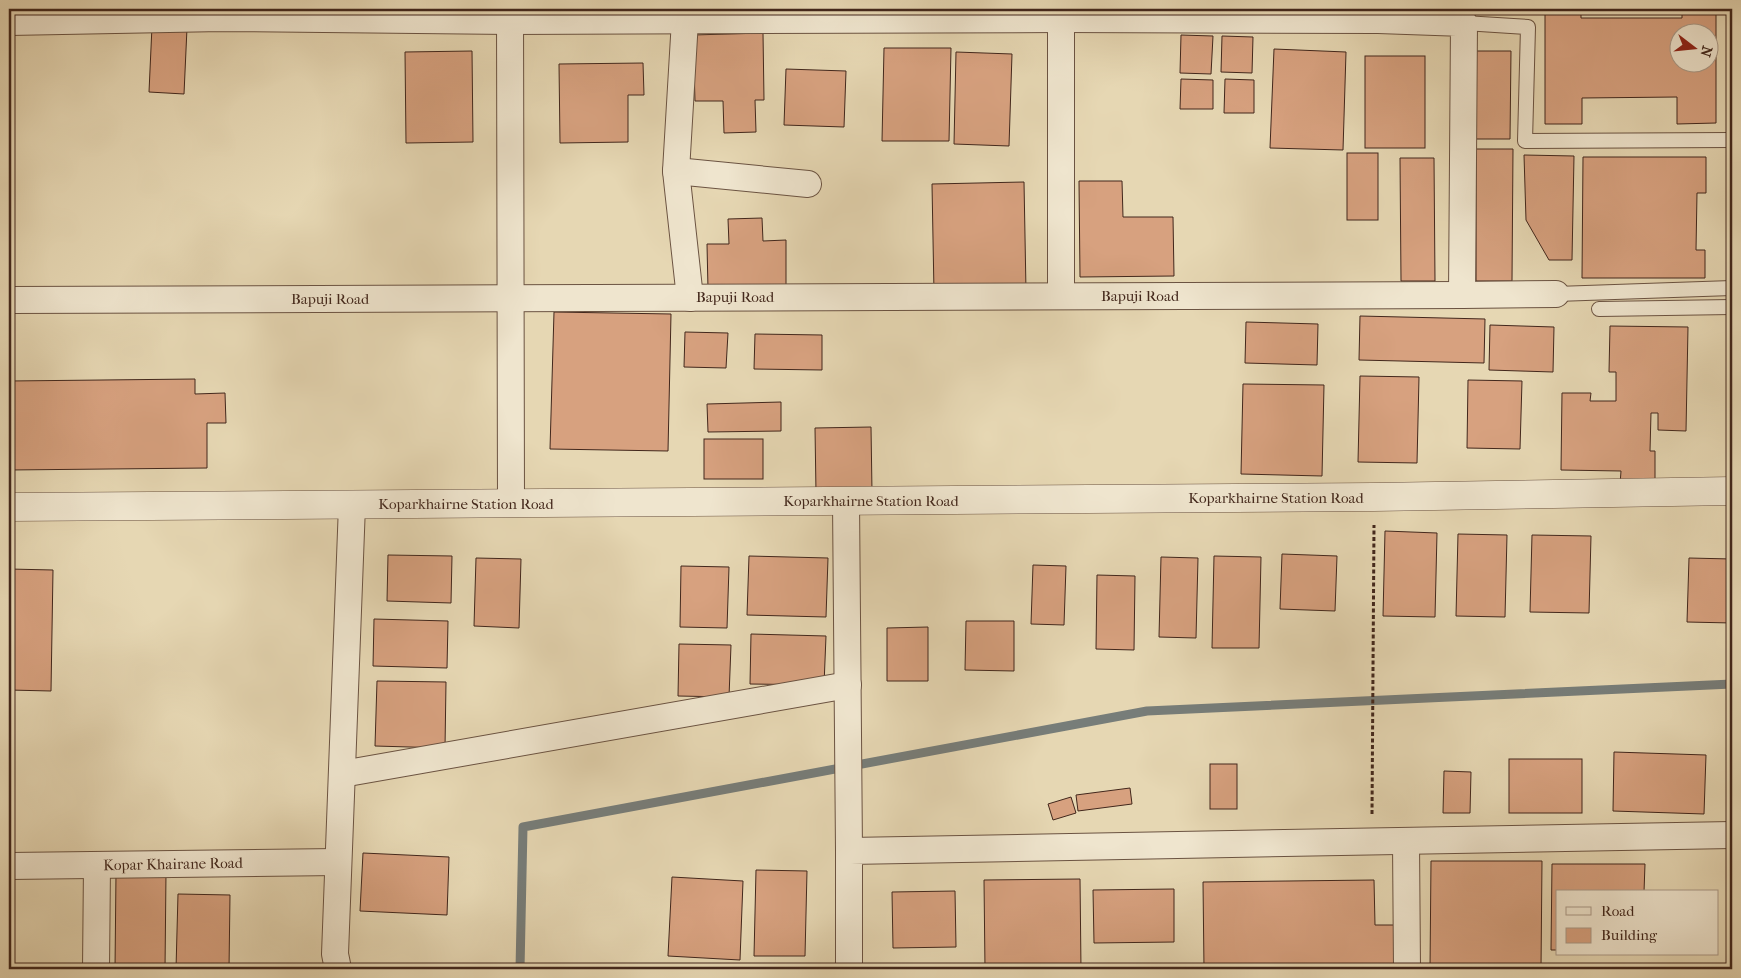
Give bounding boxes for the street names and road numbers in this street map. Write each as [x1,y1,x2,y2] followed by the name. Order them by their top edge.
[1101,287,1180,305] street label: Bapuji Road
[696,288,775,306] street label: Bapuji Road
[291,290,370,308] street label: Bapuji Road
[1188,489,1364,507] street label: Koparkhairne Station Road
[783,492,959,510] street label: Koparkhairne Station Road
[378,495,554,513] street label: Koparkhairne Station Road
[103,854,244,874] street label: Kopar Khairane Road

